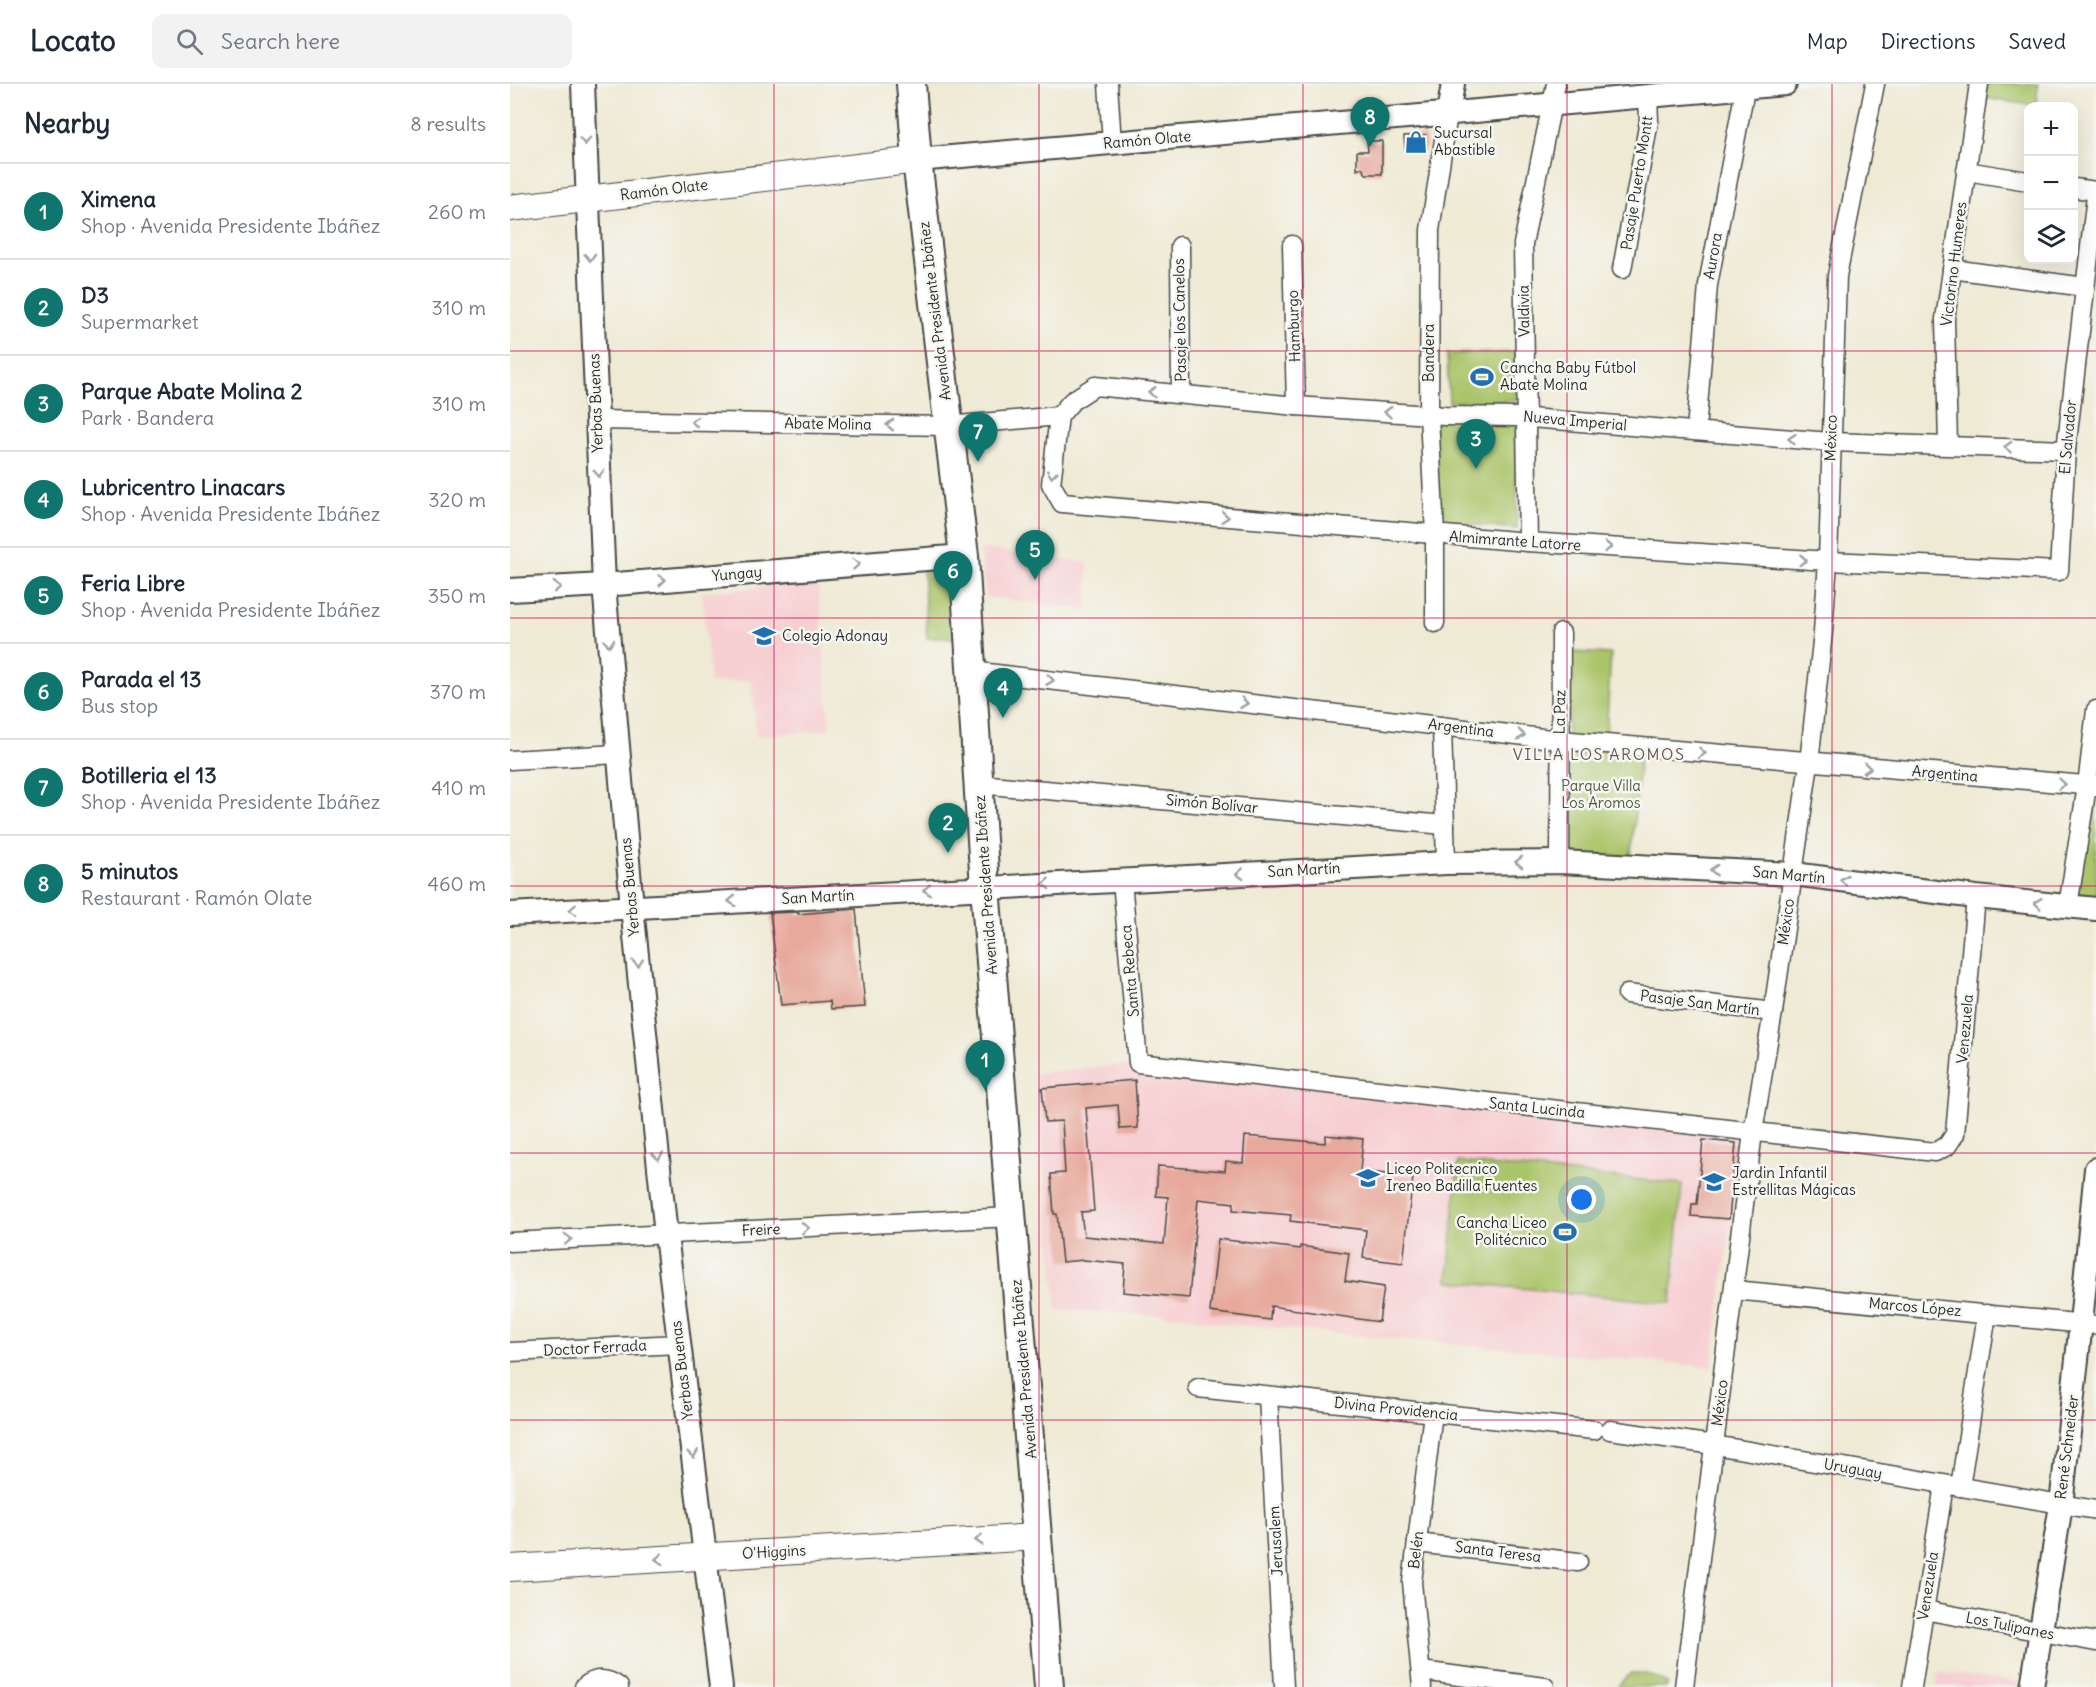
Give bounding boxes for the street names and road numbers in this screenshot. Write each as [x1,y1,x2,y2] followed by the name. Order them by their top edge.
[1617,114,1657,251] street label: Pasaje Puerto Montt
[1102,126,1192,153] street label: Ramón Olate
[619,175,709,204] street label: Ramón Olate
[1936,200,1971,327] street label: Victorino Humeres
[914,221,955,402] street label: Avenida Presidente Ibáñez
[1699,231,1726,281] street label: Aurora
[1169,258,1190,382] street label: Pasaje los Canelos
[1514,284,1533,337] street label: Valdivia
[1283,290,1304,362] street label: Hamburgo
[1419,323,1438,382] street label: Bandera
[584,353,607,453] street label: Yerbas Buenas
[2055,399,2080,475] street label: El Salvador
[1522,407,1628,434] street label: Nueva Imperial
[784,413,872,434] street label: Abate Molina
[1820,414,1841,462] street label: México
[1448,526,1582,555] street label: Almimrante Latorre
[711,562,763,585] street label: Yungay
[1550,690,1569,734] street label: La Paz
[1427,714,1496,741] street label: Argentina
[1911,761,1979,786] street label: Argentina
[1165,790,1259,817] street label: Simón Bolívar
[970,795,1001,976] street label: Avenida Presidente Ibáñez
[616,837,643,937] street label: Yerbas Buenas
[1267,858,1341,881] street label: San Martín
[1752,862,1827,887] street label: San Martín
[781,885,855,908] street label: San Martín
[1773,897,1798,946] street label: México
[1116,924,1143,1018] street label: Santa Rebeca
[1639,986,1761,1019] street label: Pasaje San Martín
[1952,993,1977,1064] street label: Venezuela
[1488,1093,1586,1122] street label: Santa Lucinda
[741,1219,781,1240] street label: Freire
[1006,1279,1041,1460] street label: Avenida Presidente Ibáñez
[1868,1293,1962,1320] street label: Marcos López
[666,1319,697,1420] street label: Yerbas Buenas
[543,1335,648,1360] street label: Doctor Ferrada
[1707,1379,1732,1427] street label: México
[1333,1393,1459,1425] street label: Divina Providencia
[2051,1393,2082,1500] street label: René Schneider
[1822,1454,1884,1483] street label: Uruguay
[1264,1505,1287,1577] street label: Jerusalem
[1404,1530,1427,1570] street label: Belén
[1454,1537,1543,1566] street label: Santa Teresa
[741,1540,807,1563] street label: O'Higgins
[1913,1550,1942,1622] street label: Venezuela
[1964,1608,2056,1643] street label: Los Tulipanes

